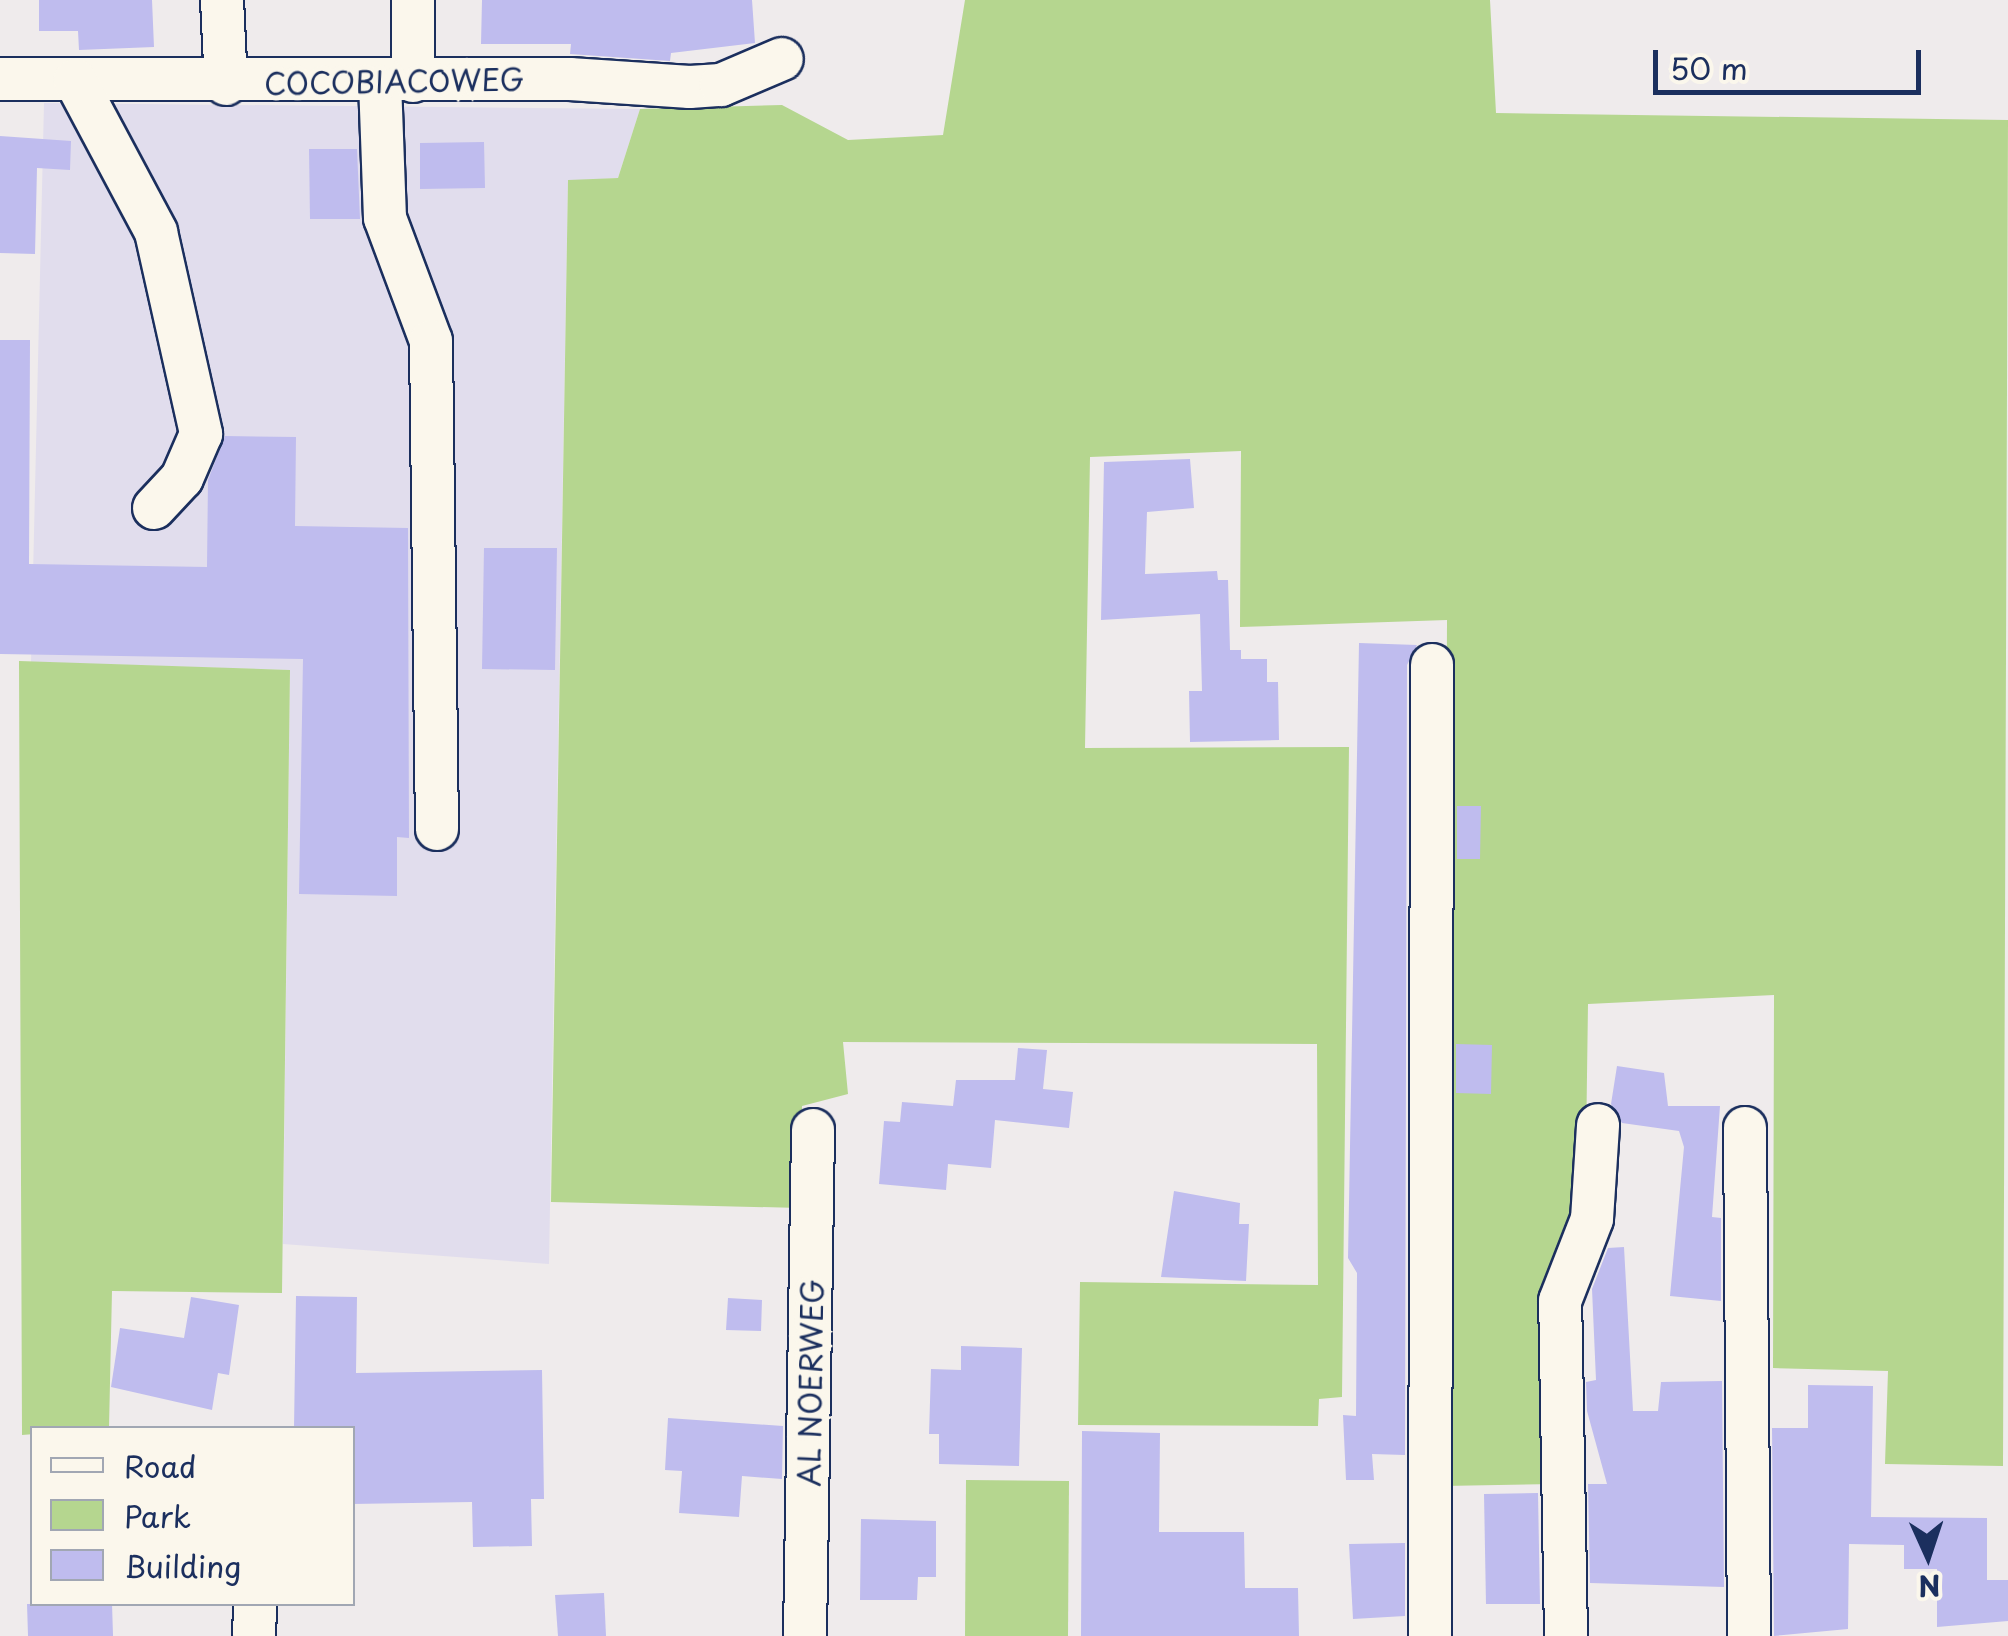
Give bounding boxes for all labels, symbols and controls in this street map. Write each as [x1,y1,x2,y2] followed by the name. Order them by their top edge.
[1658,30,1926,92] scale bar
[1670,45,1748,90] text: 50 m
[264,61,524,101] street label: COCOBIACOWEG
[790,1278,830,1488] street label: AL NOERWEG
[30,1426,355,1606] legend
[124,1443,197,1488] text: Road
[124,1493,191,1538] text: Park
[1878,1506,1978,1606] north arrow
[124,1543,241,1588] text: Building
[1917,1564,1942,1609] text: N

